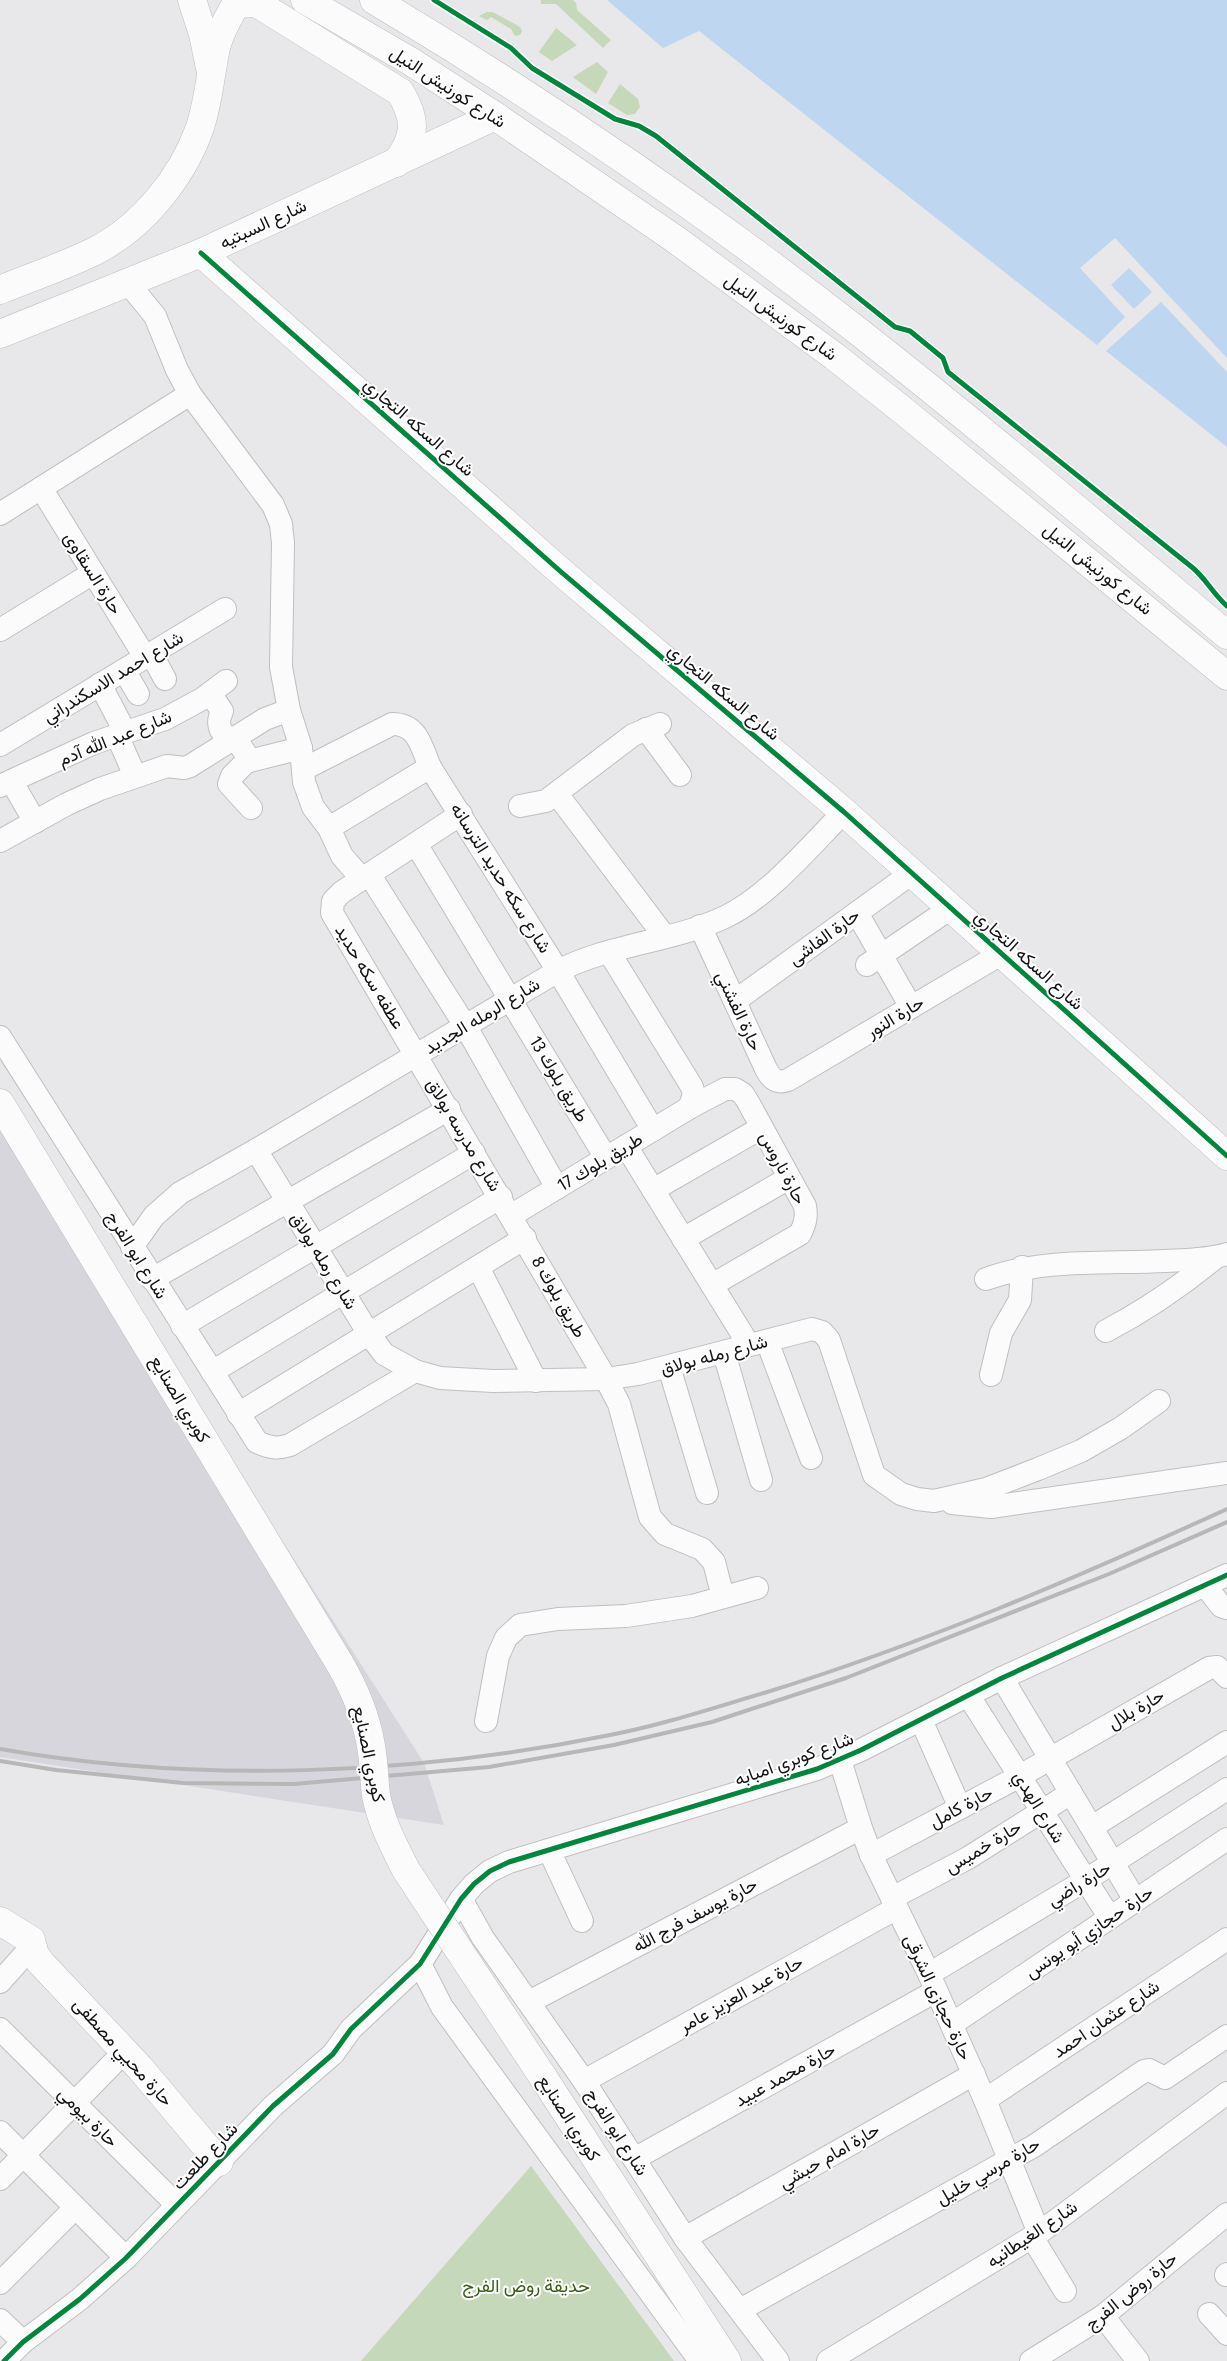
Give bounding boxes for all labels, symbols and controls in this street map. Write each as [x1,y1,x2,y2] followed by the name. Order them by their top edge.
[385,41,510,134] street label: شارع كورنيش النيل
[216,194,310,255] street label: شارع السبتيه
[720,269,842,366] street label: شارع كورنيش النيل
[357,373,479,484] street label: شارع السكه التجاري
[1038,518,1157,621] street label: شارع كورنيش النيل
[59,528,127,618] street label: حارة السقاوى
[39,626,189,731] street label: شارع احمد الاسكندراني
[661,639,784,748] street label: شارع السكه التجاري
[55,705,175,772] street label: شارع عبد الله آدم
[445,799,556,958] street label: شارع سكه حديد الترسانه
[784,904,864,970] street label: حارة الفاشى
[967,905,1088,1018] street label: شارع السكه التجاري
[330,921,410,1033] street label: عطفه سكه حديد
[707,968,767,1056] street label: حارة الفشني
[420,973,544,1060] street label: شارع الرمله الجديد
[861,991,928,1043] street label: حارة النور
[525,1032,593,1126] street label: طريق بلوك 13
[421,1074,506,1196] street label: شارع مدرسه بولاق
[553,1128,647,1196] street label: طريق بلوك 17
[755,1128,811,1208] street label: حارة ناروس
[100,1207,173,1304] street label: شارع ابو الفرج
[285,1208,362,1314] street label: شارع رمله بولاق
[527,1252,591,1342] street label: طريق بلوك 8
[658,1330,770,1381] street label: شارع رمله بولاق
[142,1351,215,1449] street label: كوبري الصنايع
[1104,1684,1168,1734] street label: حارة بلال
[344,1704,390,1805] street label: كوبري الصنايع
[732,1727,858,1794] street label: شارع كوبري امبابه
[1005,1767,1070,1849] street label: شارع الهدي
[926,1781,996,1833] street label: حارة كامل
[941,1816,1025,1878] street label: حارة خميس
[1043,1857,1117,1915] street label: حارة راضي
[629,1873,762,1958] street label: حارة يوسف فرج الله
[1021,1881,1160,1986] street label: حارة حجازي أبو يونس
[899,1931,977,2063] street label: حارة حجازى الشرقى
[674,1951,807,2038] street label: حارة عبد العزيز عامر
[1049,1975,1164,2064] street label: شارع عثمان احمد
[65,1993,178,2114] street label: حارة محيي مصطفى
[731,2038,839,2112] street label: حارة محمد عبيد
[530,2071,605,2167] street label: كوبري الصنايع
[50,2082,123,2155] street label: حارة بيومي
[580,2084,653,2180] street label: شارع ابو الفرج
[168,2118,243,2195] street label: شارع طلعت
[775,2118,885,2197] street label: حارة امام حبشي
[932,2132,1046,2213] street label: حارة مرسي خليل
[983,2196,1082,2273] street label: شارع الغيطانيه
[1081,2247,1182,2336] street label: حارة روض الفرج
[462,2275,590,2298] park label: حديقة روض الفرج

